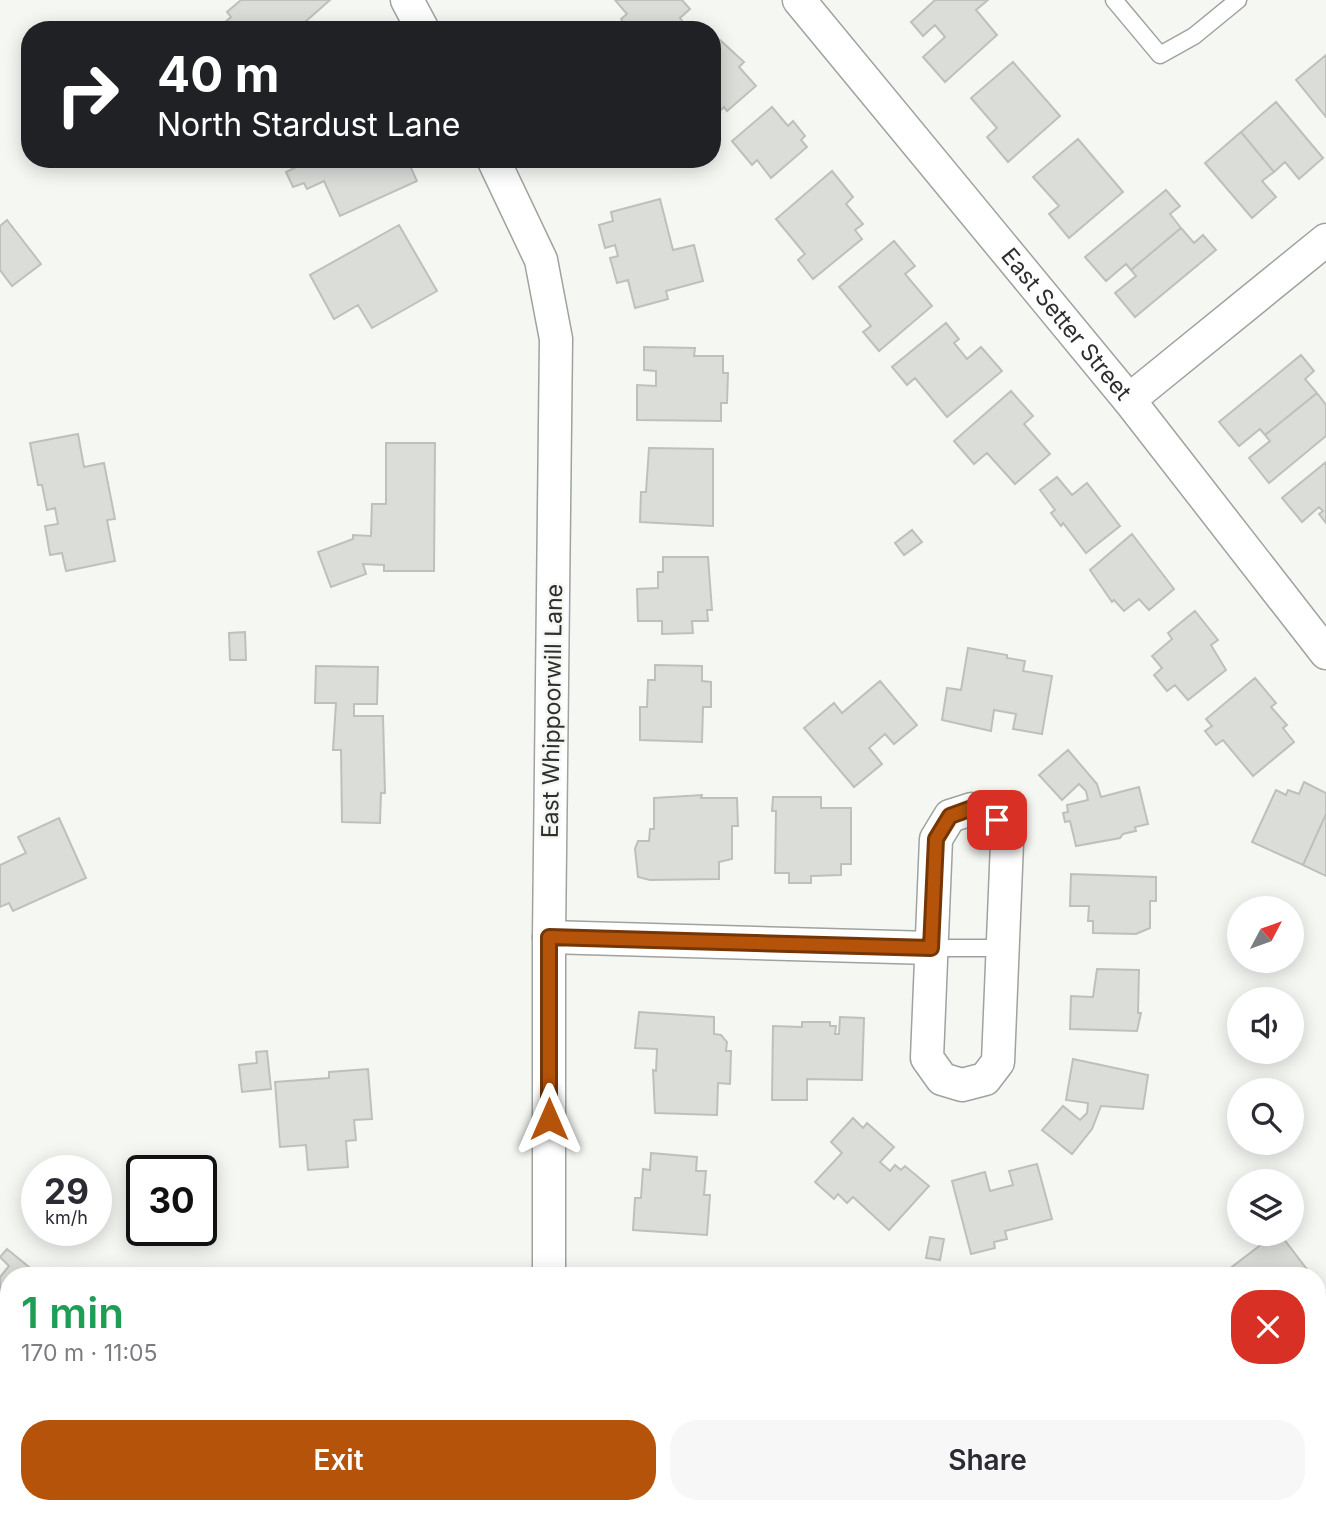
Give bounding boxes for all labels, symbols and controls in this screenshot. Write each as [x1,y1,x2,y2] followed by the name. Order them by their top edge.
[157,45,280,104] text: 40 m
[42,49,133,140] icon: right
[157,105,460,144] text: North Stardust Lane
[995,242,1137,406] street label: East Setter Street
[536,584,568,838] street label: East Whippoorwill Lane
[967,790,1027,850] pin
[978,801,1016,839] icon: arrive
[1227,896,1304,973] north arrow
[1227,896,1304,1246] map controls
[1227,987,1304,1064] button: sound
[1227,1078,1304,1155] button: search
[512,1082,586,1156] position arrow
[126,1155,217,1246] speed limit sign: 30
[1227,1169,1304,1246] button: layers
[44,1170,89,1212] text: 29
[45,1207,88,1228] text: km/h
[21,1287,124,1338] text: 1 min
[1231,1290,1305,1364] button: close
[21,1339,158,1367] text: 170 m · 11:05
[21,1420,656,1500] button: Exit
[670,1420,1305,1500] button: Share

